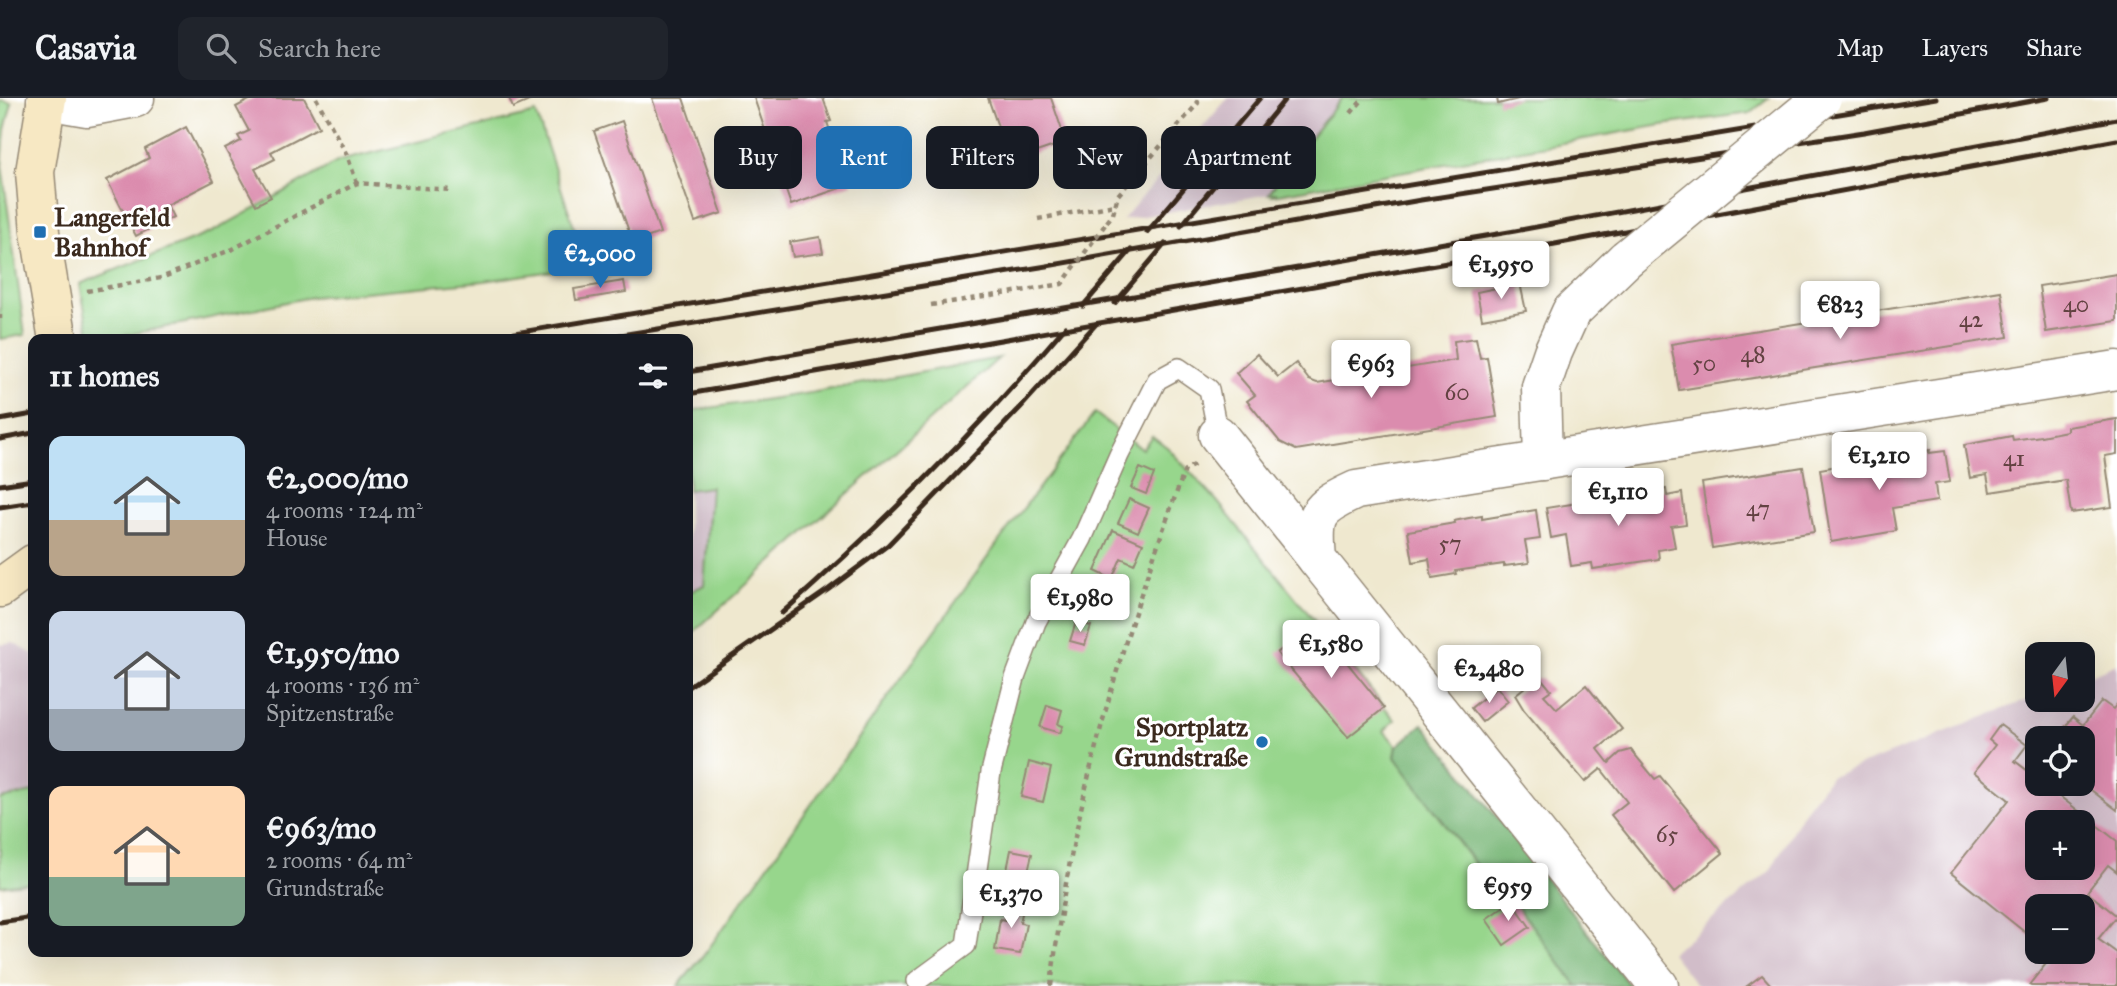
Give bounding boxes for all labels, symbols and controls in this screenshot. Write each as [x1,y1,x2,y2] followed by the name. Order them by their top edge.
[178,17,668,80] search box
[35,28,136,68] text: Casavia
[202,29,240,67] icon: search
[258,32,381,64] text: Search here
[1837,33,1884,63] text: Map
[1922,33,1988,63] text: Layers
[2026,33,2082,63] text: Share
[714,126,802,189] chip: Buy
[816,126,912,189] chip: Rent
[926,126,1039,189] chip: Filters
[1053,126,1147,189] chip: New
[1161,126,1316,189] chip: Apartment
[54,201,171,263] place label: Langerfeld Bahnhof
[32,224,48,240] marker: Langerfeld Bahnhof
[543,230,657,290] pin: €2,000
[564,239,636,267] text: €2,000
[1444,242,1558,301] pin: €1,950
[1468,250,1534,278] text: €1,950
[1799,282,1881,341] pin: €823
[1817,290,1863,318] text: €823
[2063,290,2089,318] house number: 40
[1959,305,1984,333] house number: 42
[1740,340,1766,368] house number: 48
[1330,341,1412,400] pin: €963
[1347,349,1395,377] text: €963
[1692,349,1716,377] house number: 50
[634,357,672,395] icon: filters
[49,358,160,394] text: 11 homes
[1444,378,1470,406] house number: 60
[1822,432,1936,492] pin: €1,210
[1848,441,1910,469] text: €1,210
[2003,444,2025,472] house number: 41
[266,460,408,496] text: €2,000/mo
[105,464,189,548] icon: home
[1561,468,1675,528] pin: €1,110
[1588,477,1648,505] text: €1,110
[1746,494,1770,522] house number: 47
[266,496,423,524] text: 4 rooms · 124 m²
[266,524,328,552] text: House
[1439,529,1461,557] house number: 57
[1023,574,1137,634] pin: €1,980
[1047,583,1113,611] text: €1,980
[1274,620,1388,680] pin: €1,580
[1299,629,1363,657] text: €1,580
[266,635,400,671] text: €1,950/mo
[105,639,189,723] icon: home
[2025,642,2095,712] north arrow
[2025,642,2095,964] map controls
[1432,646,1546,705] pin: €2,480
[1454,654,1524,682] text: €2,480
[266,671,419,699] text: 4 rooms · 136 m²
[266,699,394,727] text: Spitzenstraße
[1114,711,1248,773] place label: Sportplatz Grundstraße
[2025,726,2095,796] button: locate
[1254,734,1270,750] marker: Sportplatz Grundstraße
[266,810,376,846] text: €963/mo
[2025,810,2095,880] button: +
[105,814,189,898] icon: home
[1656,820,1679,848] house number: 65
[266,846,412,874] text: 2 rooms · 64 m²
[1467,864,1549,923] pin: €959
[954,870,1068,930] pin: €1,370
[1483,872,1533,900] text: €959
[266,874,384,902] text: Grundstraße
[979,879,1043,907] text: €1,370
[2025,894,2095,964] button: −

